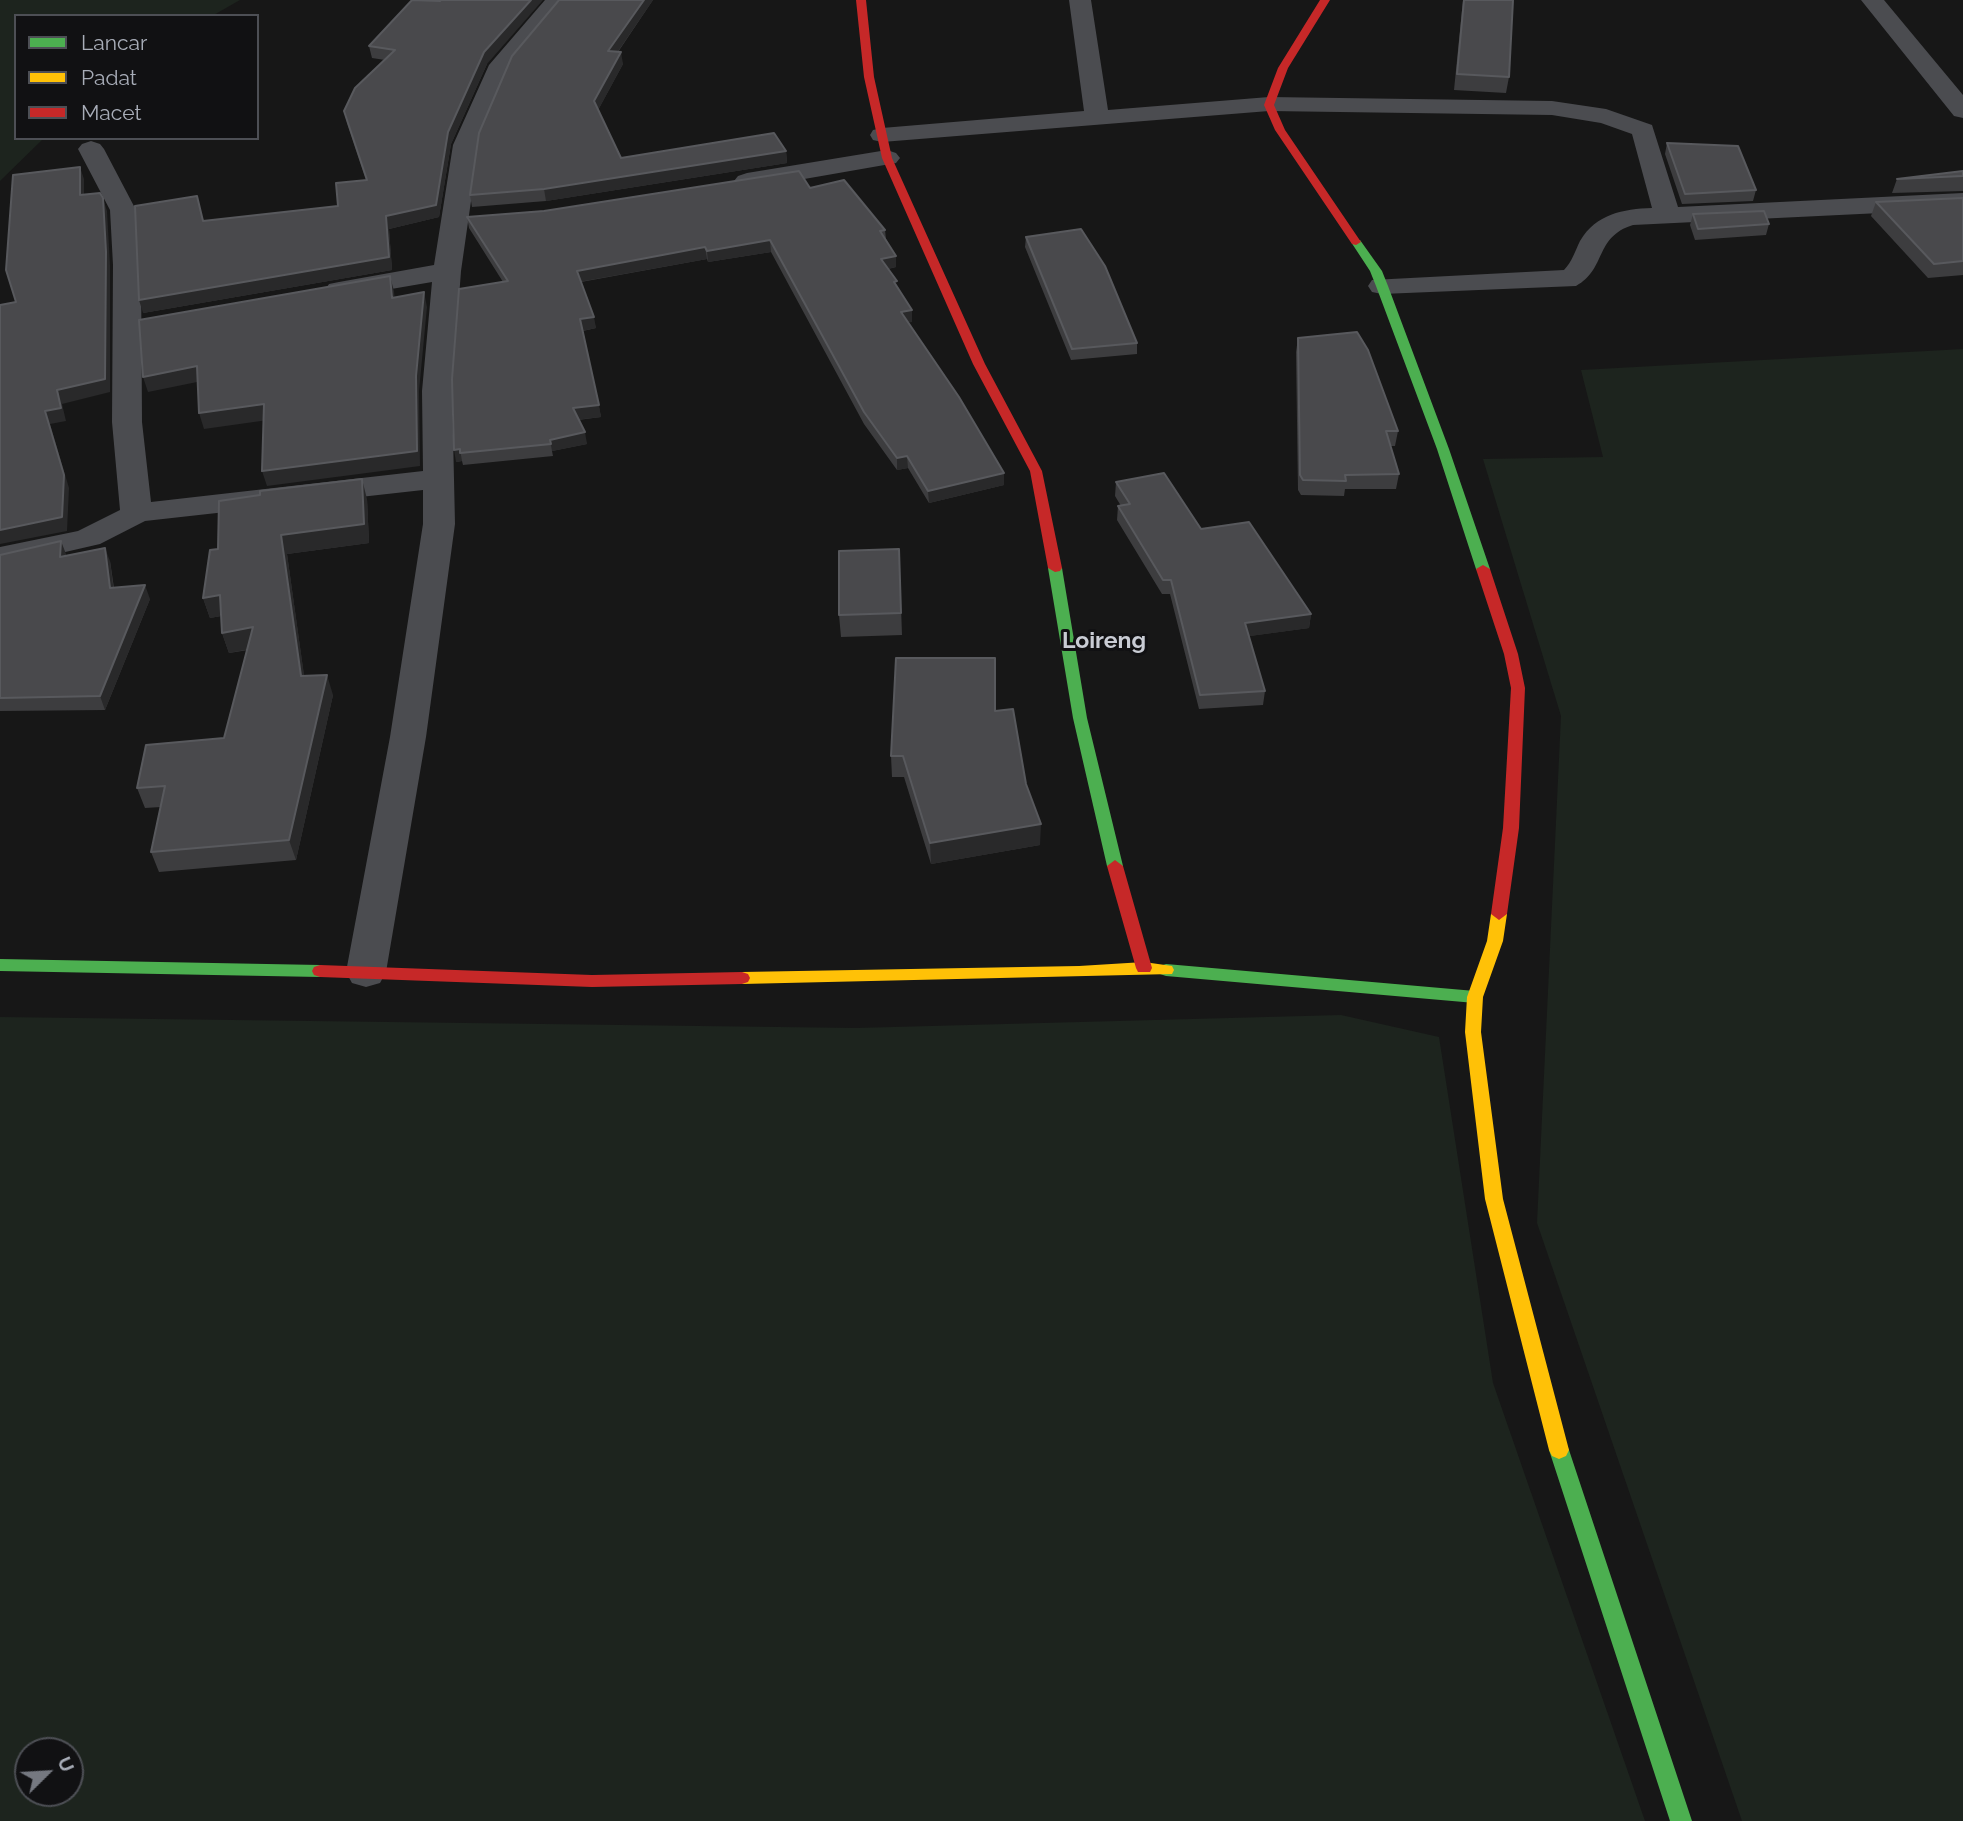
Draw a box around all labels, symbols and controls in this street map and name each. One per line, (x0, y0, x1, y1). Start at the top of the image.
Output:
legend (14, 14, 259, 140)
text: Lancar (81, 30, 147, 55)
text: Padat (81, 65, 137, 90)
text: Macet (81, 100, 141, 125)
district label: Loireng (1062, 627, 1146, 655)
north arrow (14, 1737, 84, 1807)
text: U (53, 1753, 79, 1775)

